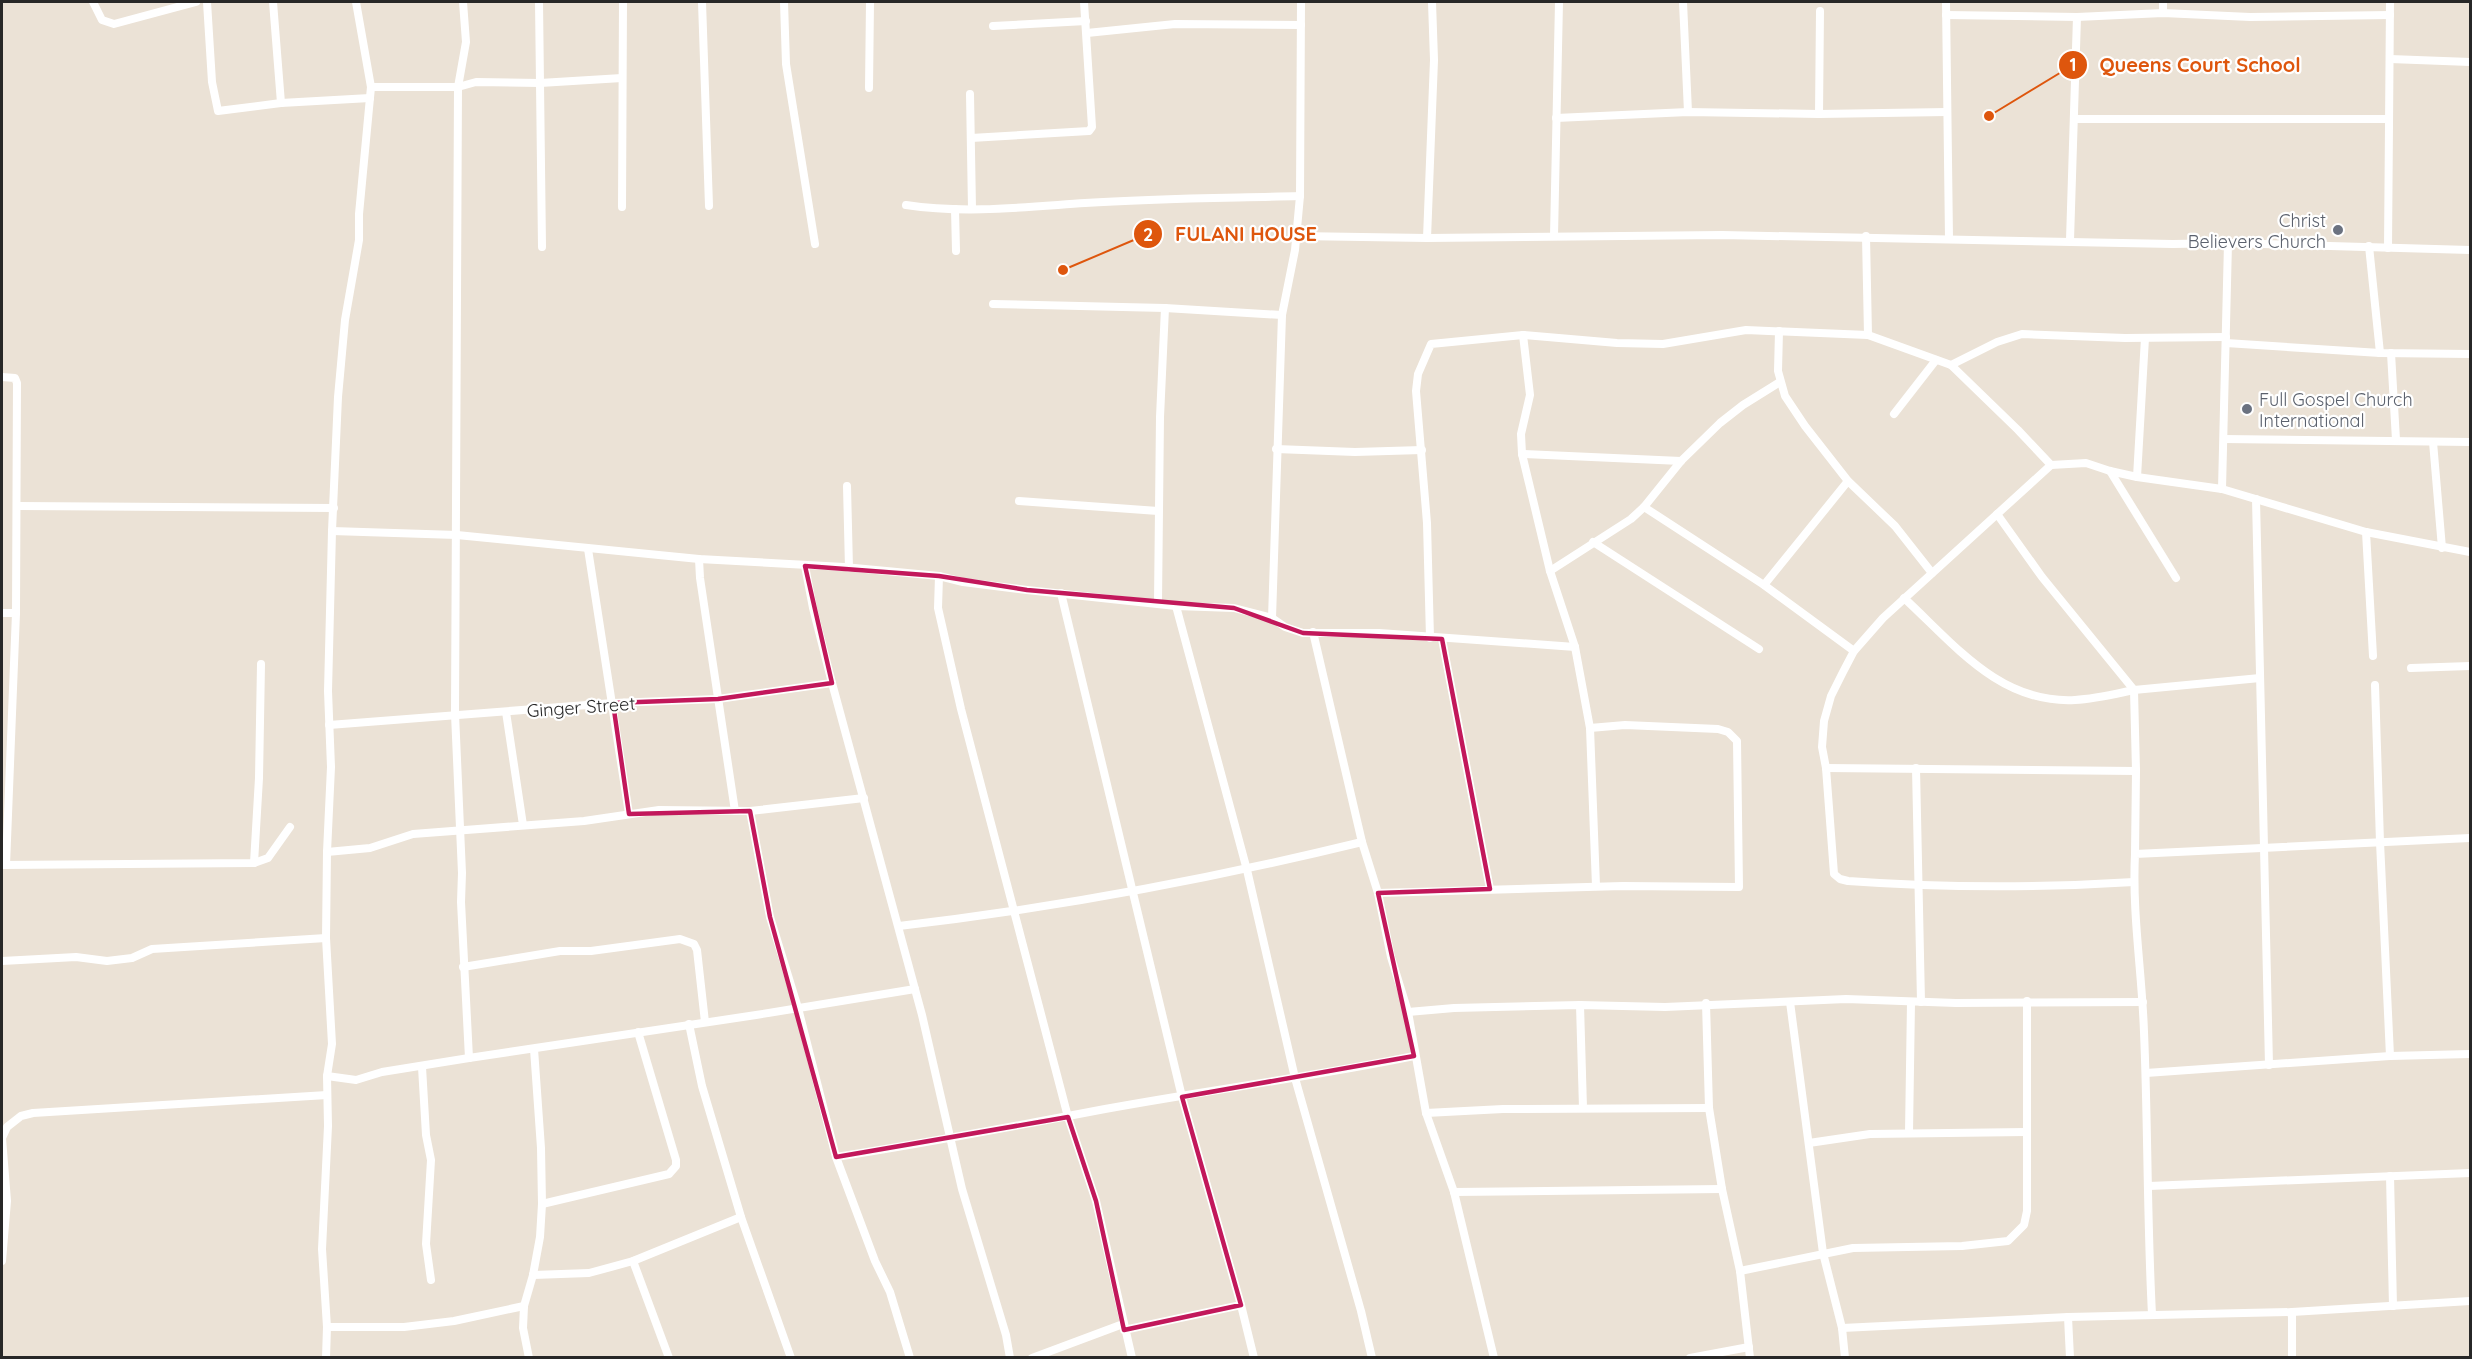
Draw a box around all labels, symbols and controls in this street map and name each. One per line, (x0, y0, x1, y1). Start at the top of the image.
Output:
callout: Queens Court School (2058, 46, 2313, 84)
text: Queens Court School (2099, 52, 2301, 77)
text: 1 (2069, 53, 2077, 76)
place label: Christ Believers Church (2188, 209, 2326, 253)
callout: FULANI HOUSE (1133, 215, 1329, 253)
text: FULANI HOUSE (1175, 221, 1317, 246)
text: 2 (1143, 223, 1153, 246)
marker: Christ Believers Church (2331, 223, 2345, 237)
place label: Full Gospel Church International (2259, 388, 2413, 432)
marker: Full Gospel Church International (2240, 402, 2254, 416)
street label: Ginger Street (526, 692, 636, 722)

